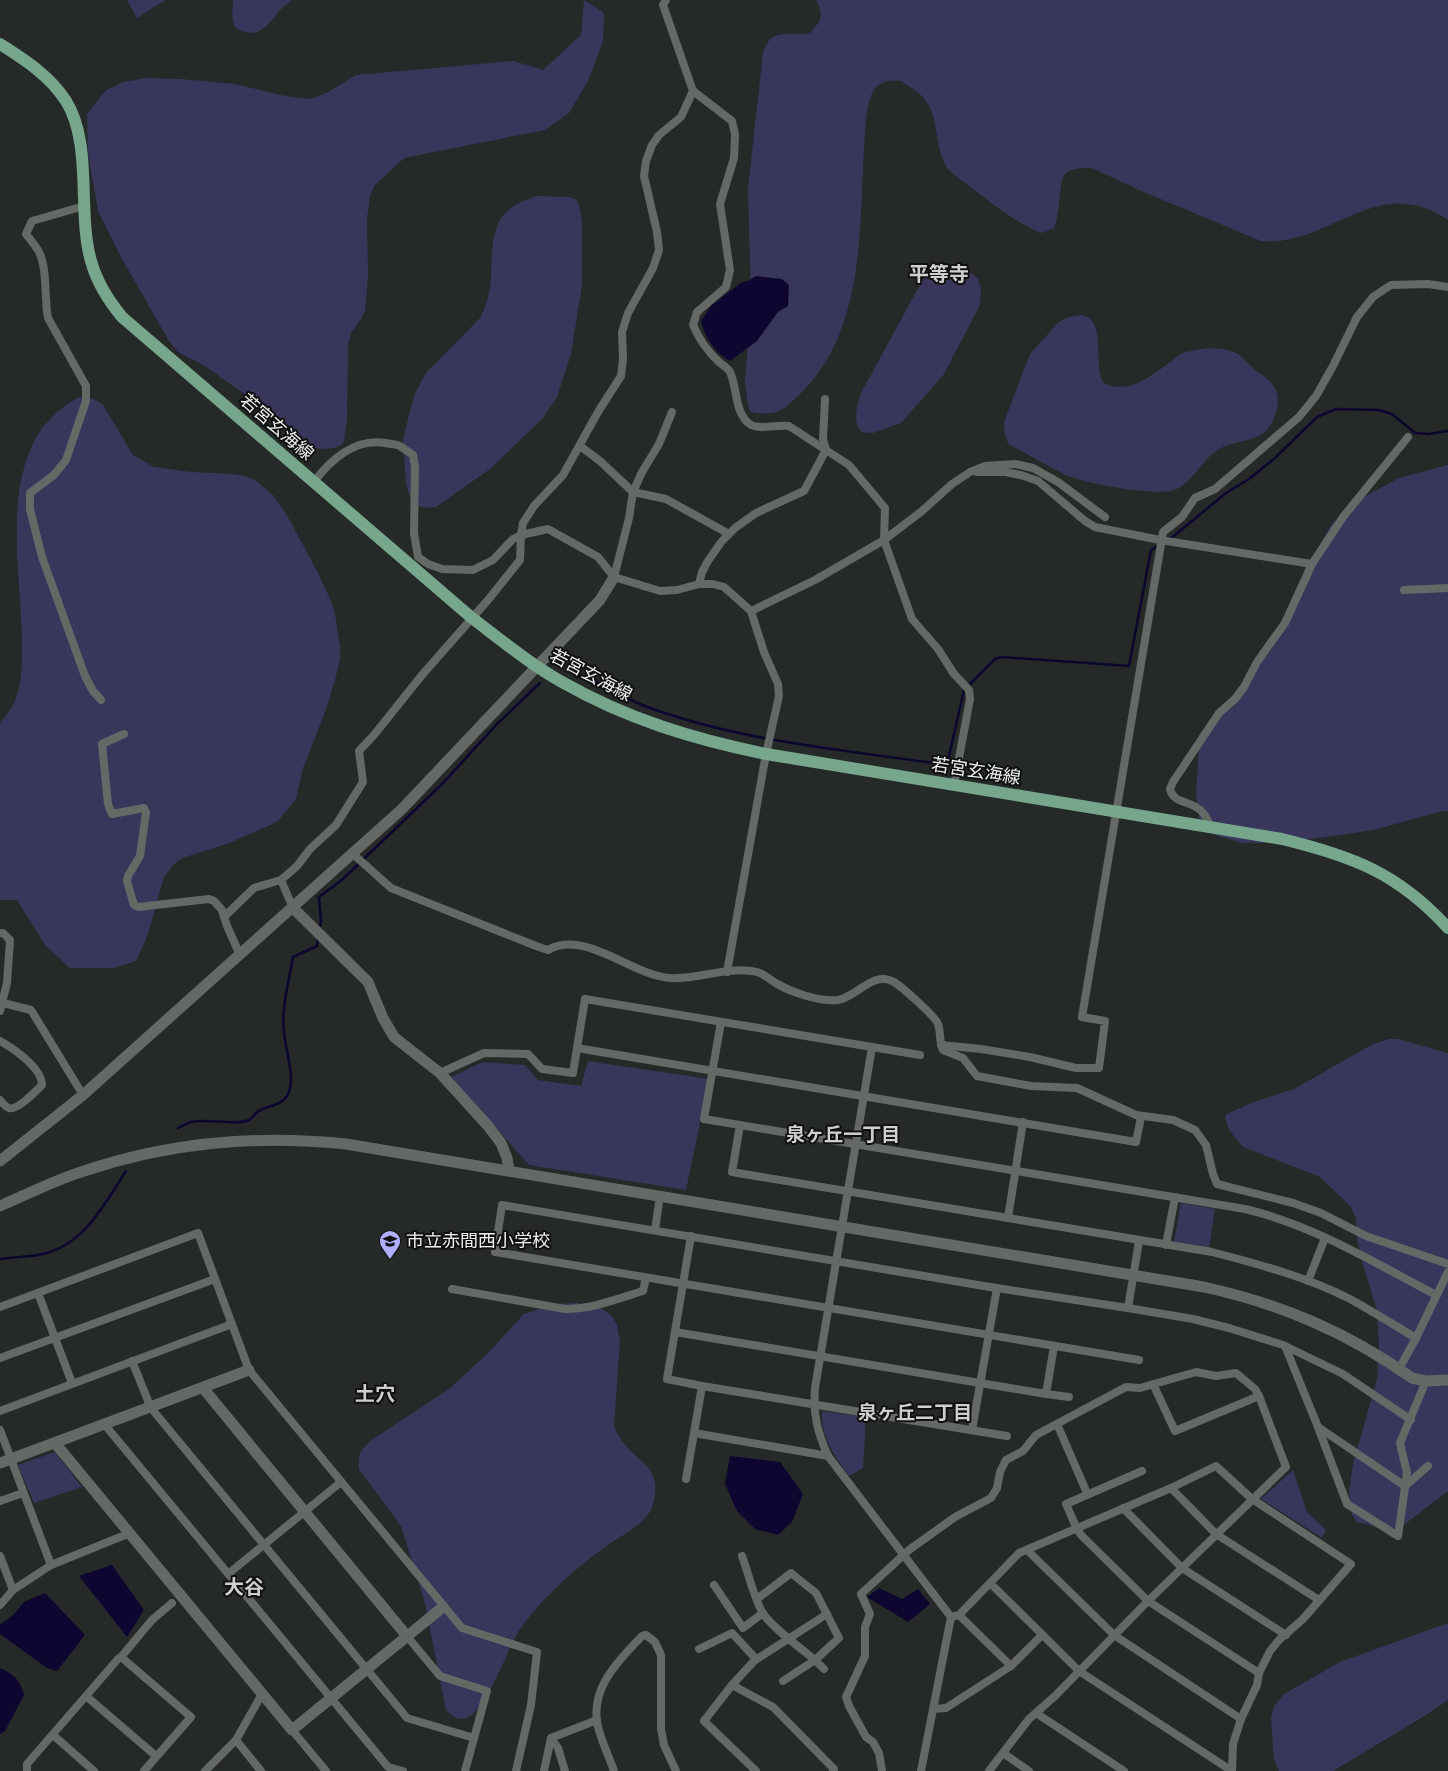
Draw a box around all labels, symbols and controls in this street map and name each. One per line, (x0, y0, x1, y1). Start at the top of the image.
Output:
district label: 平等寺 (909, 261, 969, 285)
street label: 若宮玄海線 (236, 388, 319, 464)
street label: 若宮玄海線 (547, 643, 636, 705)
street label: 若宮玄海線 (930, 752, 1022, 788)
district label: 泉ヶ丘一丁目 (786, 1122, 900, 1145)
school or university icon: 市立赤間西小学校 (378, 1229, 402, 1260)
place label: 市立赤間西小学校 (406, 1229, 550, 1251)
district label: 土穴 (355, 1381, 395, 1405)
district label: 泉ヶ丘二丁目 (858, 1400, 972, 1423)
district label: 大谷 (224, 1574, 264, 1598)

